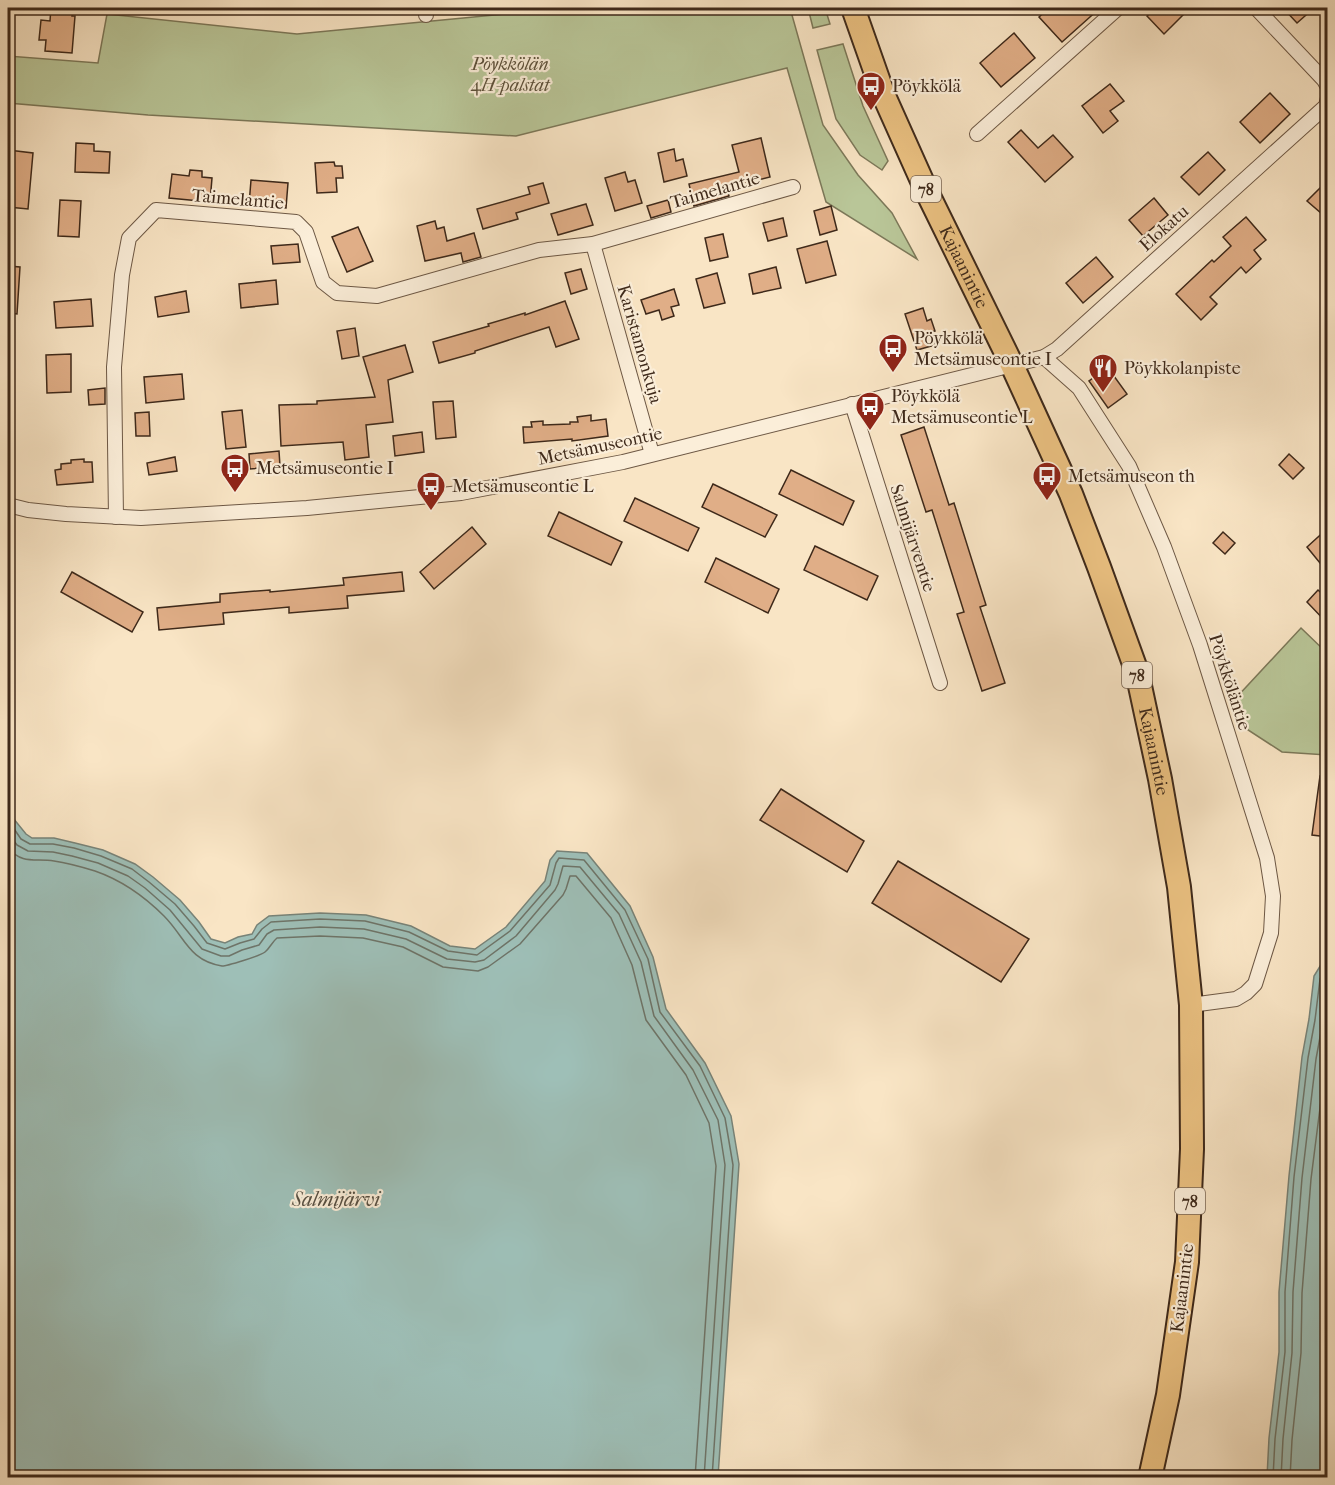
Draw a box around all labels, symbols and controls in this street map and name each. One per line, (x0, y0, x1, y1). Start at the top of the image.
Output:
park label: Pöykkölän 4H-palstat (470, 54, 551, 96)
bus stop icon: Pöykkölä (855, 70, 887, 112)
place label: Pöykkölä (892, 76, 962, 97)
street label: Taimelantie (668, 168, 762, 213)
road number: 78 (911, 176, 941, 202)
street label: Taimelantie (191, 185, 285, 214)
street label: Elokatu (1135, 201, 1193, 256)
street label: Kajaanintie (934, 222, 993, 312)
street label: Karistamonkuja (613, 282, 667, 407)
place label: Pöykkölä Metsämuseontie I (914, 328, 1052, 370)
bus stop icon: Pöykkölä Metsämuseontie I (877, 332, 909, 374)
restaurant icon: Pöykkolanpiste (1087, 352, 1119, 394)
place label: Pöykkolanpiste (1124, 358, 1241, 379)
place label: Pöykkölä Metsämuseontie L (891, 386, 1033, 428)
bus stop icon: Pöykkölä Metsämuseontie L (854, 390, 886, 432)
street label: Metsämuseontie (536, 423, 664, 470)
bus stop icon: Metsämuseontie I (219, 452, 251, 494)
place label: Metsämuseontie I (256, 458, 394, 479)
bus stop icon: Metsämuseon th (1031, 460, 1063, 502)
place label: Metsämuseon th (1068, 466, 1195, 487)
bus stop icon: Metsämuseontie L (415, 470, 447, 512)
place label: Metsämuseontie L (452, 476, 594, 497)
street label: Salmijärventie (885, 482, 940, 595)
street label: Pöykköläntie (1204, 631, 1255, 733)
road number: 78 (1122, 662, 1152, 688)
street label: Kajaanintie (1134, 705, 1173, 797)
water label: Salmijärvi (291, 1188, 381, 1211)
road number: 78 (1175, 1188, 1205, 1214)
street label: Kajaanintie (1167, 1242, 1198, 1334)

